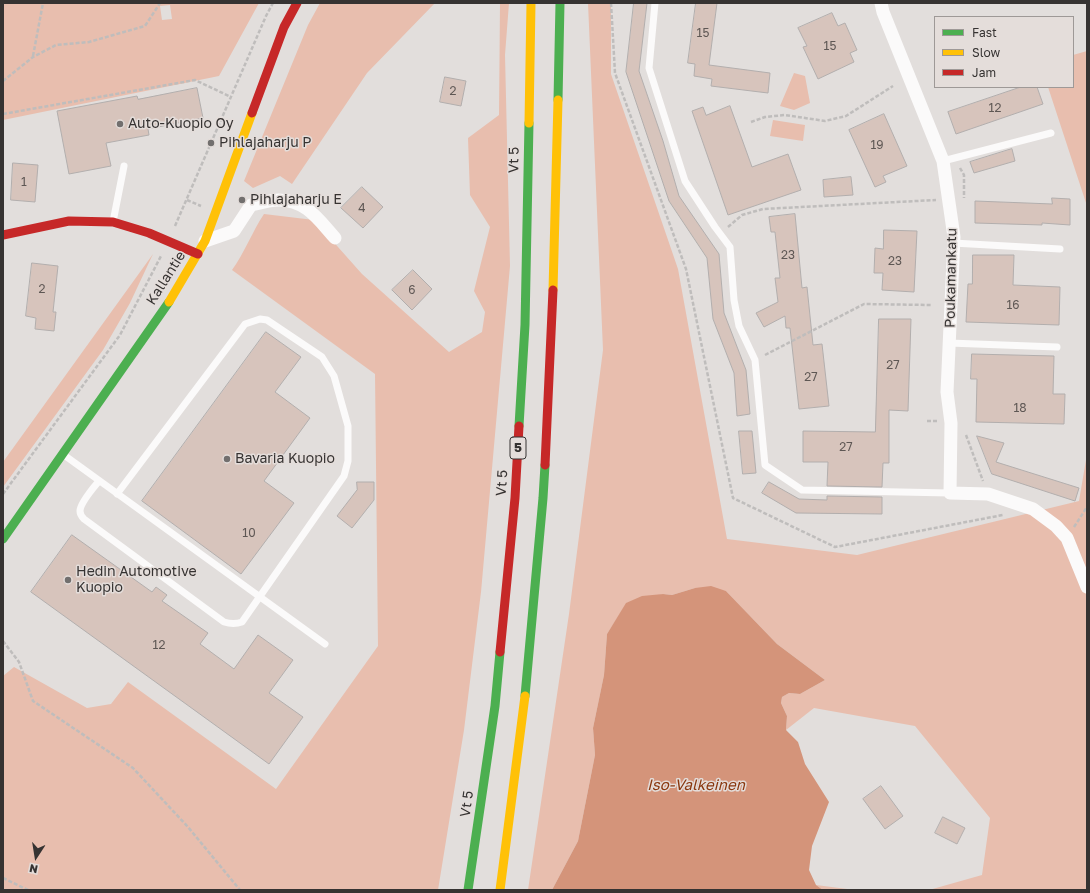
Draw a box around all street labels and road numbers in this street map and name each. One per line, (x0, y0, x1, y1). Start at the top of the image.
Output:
street label: Vt 5 (505, 147, 523, 173)
street label: Poukamankatu (942, 228, 960, 328)
street label: Kallantie (143, 248, 189, 308)
road number: 5 (510, 437, 526, 459)
street label: Vt 5 (493, 469, 511, 497)
street label: Vt 5 (457, 790, 477, 818)

